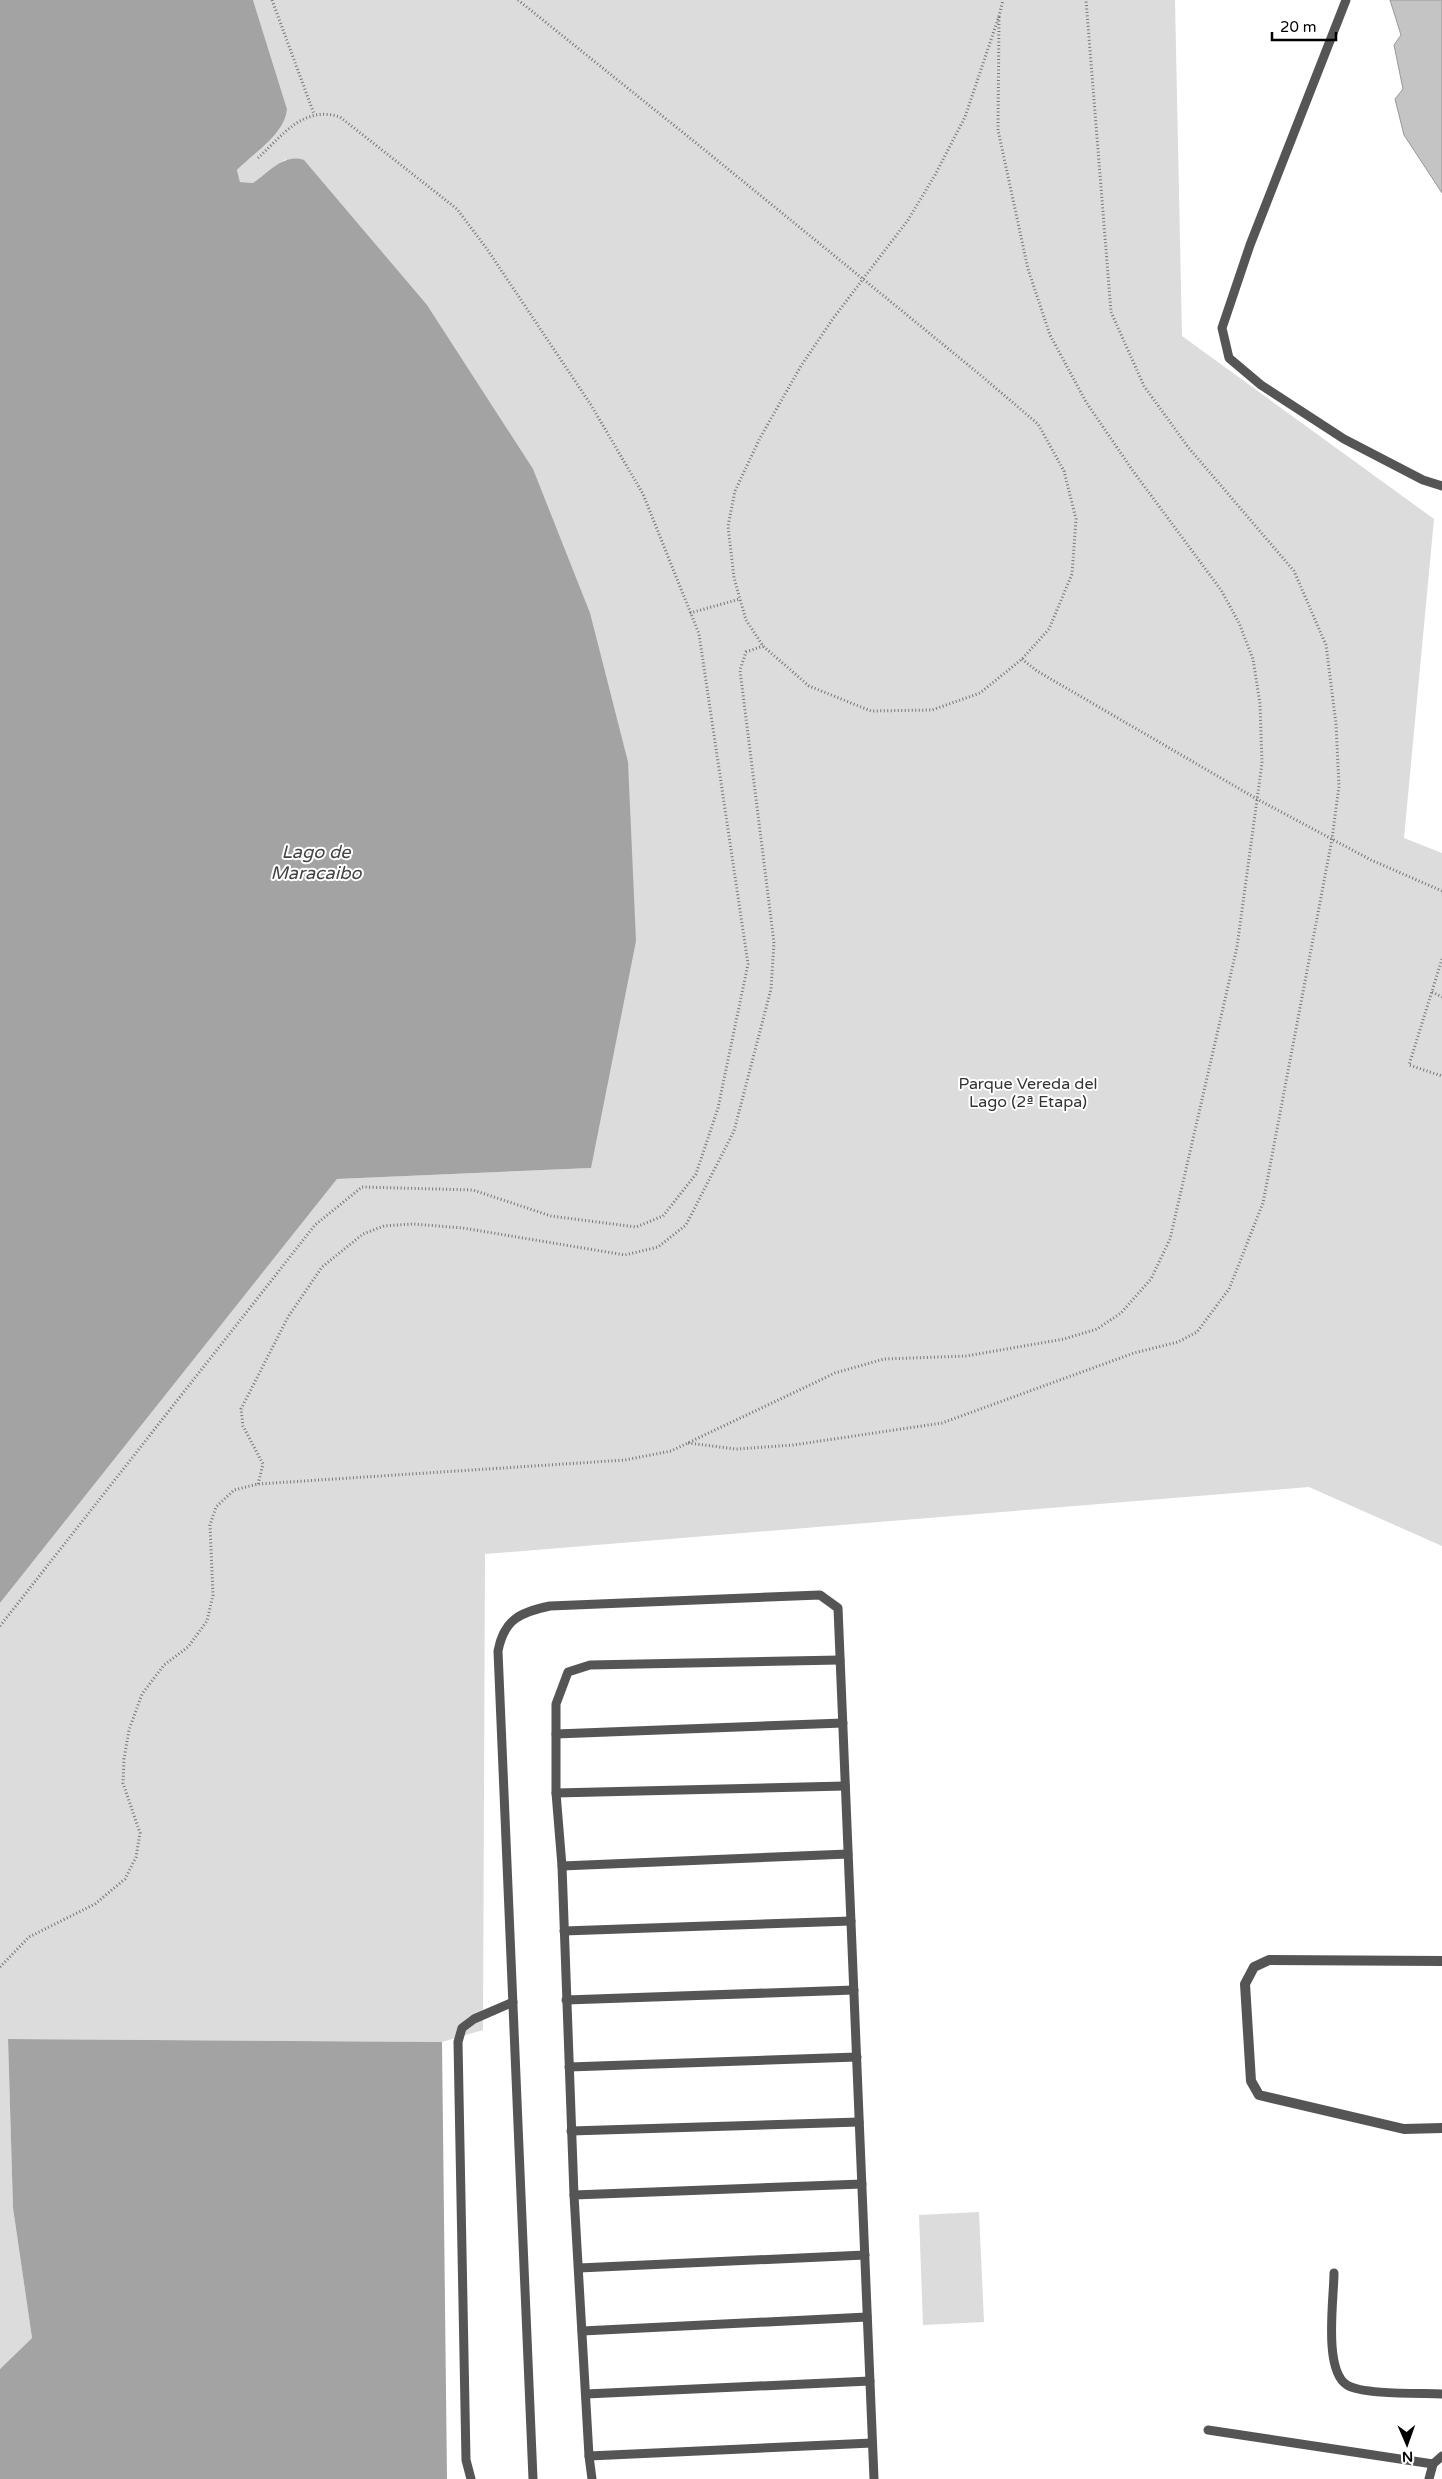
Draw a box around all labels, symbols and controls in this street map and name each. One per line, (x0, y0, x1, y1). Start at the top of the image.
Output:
scale bar (1272, 10, 1336, 42)
text: 20 m (1280, 18, 1317, 36)
water label: Lago de Maracaibo (270, 841, 363, 884)
park label: Parque Vereda del Lago (2ª Etapa) (959, 1074, 1097, 1112)
north arrow (1382, 2419, 1432, 2469)
text: N (1402, 2448, 1413, 2465)

